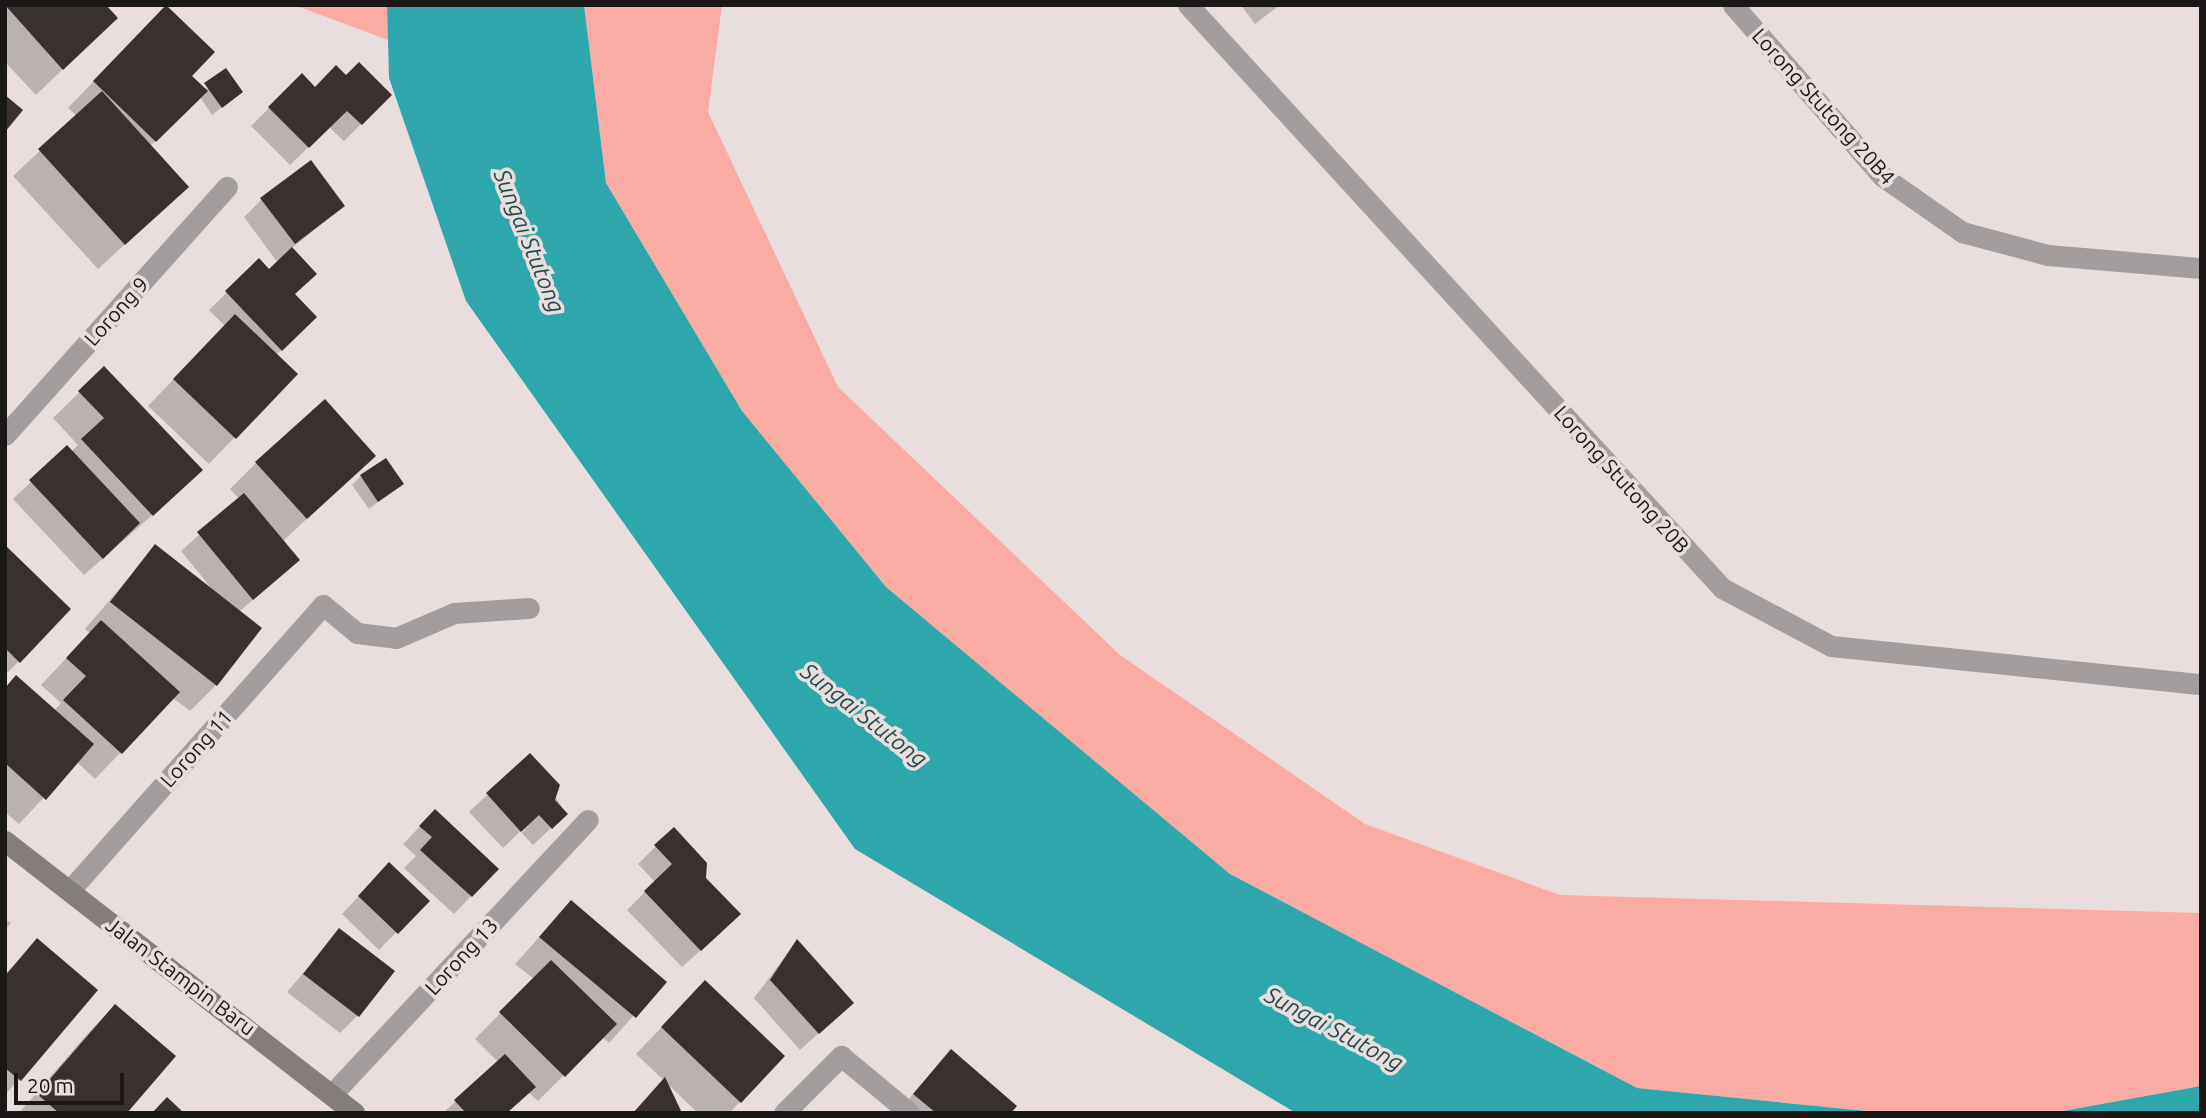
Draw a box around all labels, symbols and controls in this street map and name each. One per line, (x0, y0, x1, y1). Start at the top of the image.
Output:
street label: Lorong Stutong 20B4 (1747, 23, 1901, 189)
water label: Sungai Stutong (488, 165, 570, 317)
street label: Lorong 9 (79, 271, 153, 351)
street label: Lorong Stutong 20B (1549, 400, 1695, 558)
water label: Sungai Stutong (795, 657, 933, 773)
street label: Lorong 11 (155, 704, 237, 792)
street label: Jalan Stampin Baru (101, 912, 261, 1040)
street label: Lorong 13 (419, 912, 503, 1000)
water label: Sungai Stutong (1260, 981, 1408, 1077)
scale bar (18, 1058, 128, 1102)
text: 20 m (27, 1073, 74, 1097)

